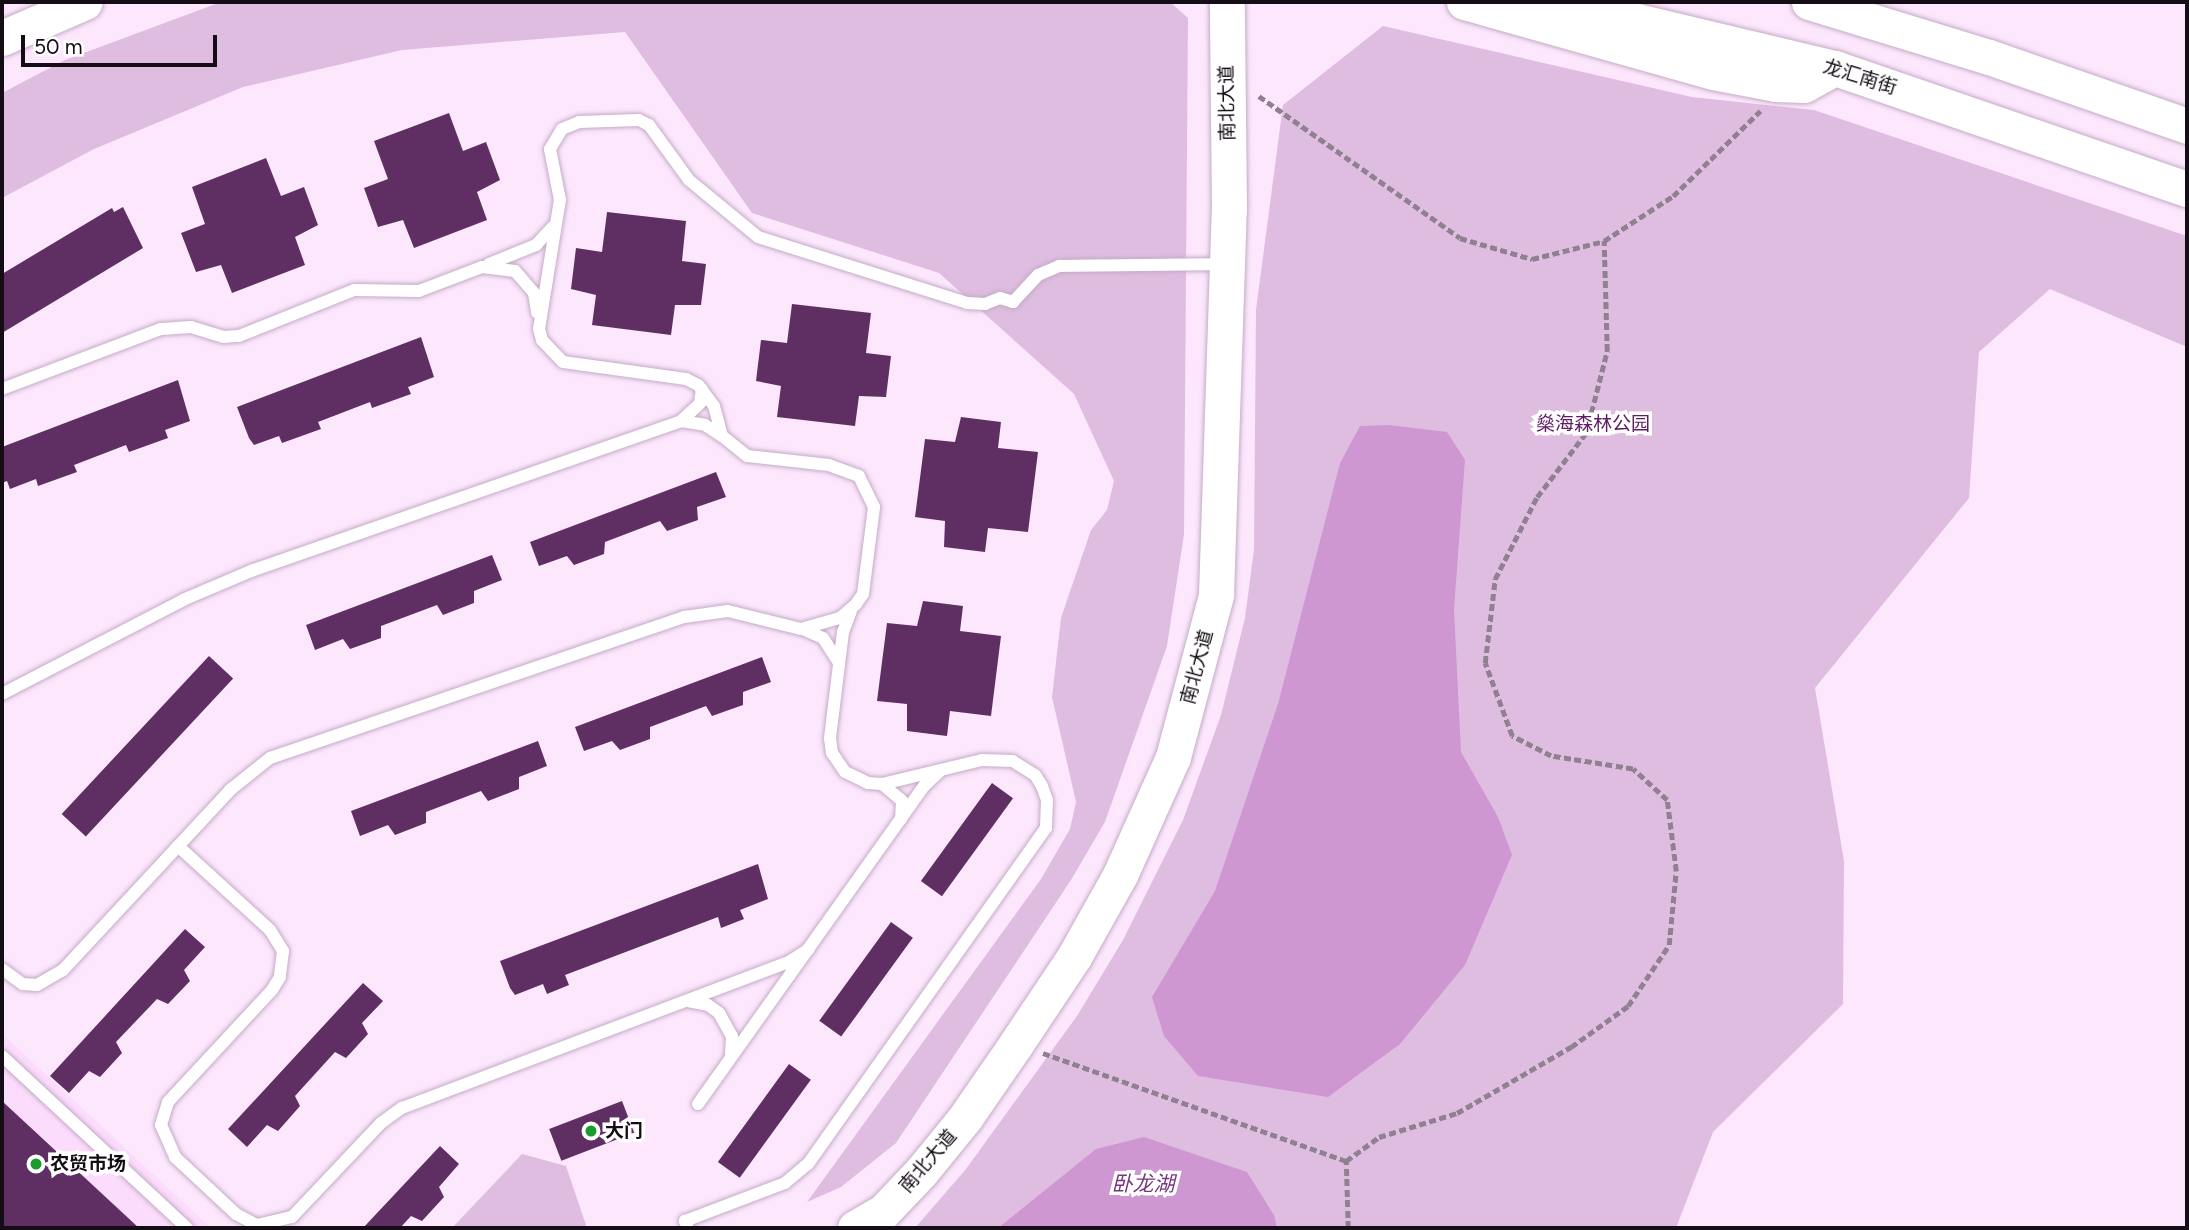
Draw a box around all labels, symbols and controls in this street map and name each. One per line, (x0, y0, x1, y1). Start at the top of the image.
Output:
scale bar (24, 21, 220, 65)
text: 50 m (34, 34, 83, 59)
street label: 龙汇南街 (1820, 55, 1900, 99)
street label: 南北大道 (1215, 65, 1239, 141)
park label: 燊海森林公园 (1536, 413, 1650, 435)
street label: 南北大道 (1176, 627, 1218, 707)
place label: 大门 (605, 1120, 643, 1142)
marker: 大门 (583, 1123, 599, 1139)
street label: 南北大道 (894, 1125, 962, 1197)
place label: 农贸市场 (50, 1153, 126, 1175)
marker: 农贸市场 (28, 1156, 44, 1172)
water label: 卧龙湖 (1112, 1171, 1174, 1197)

